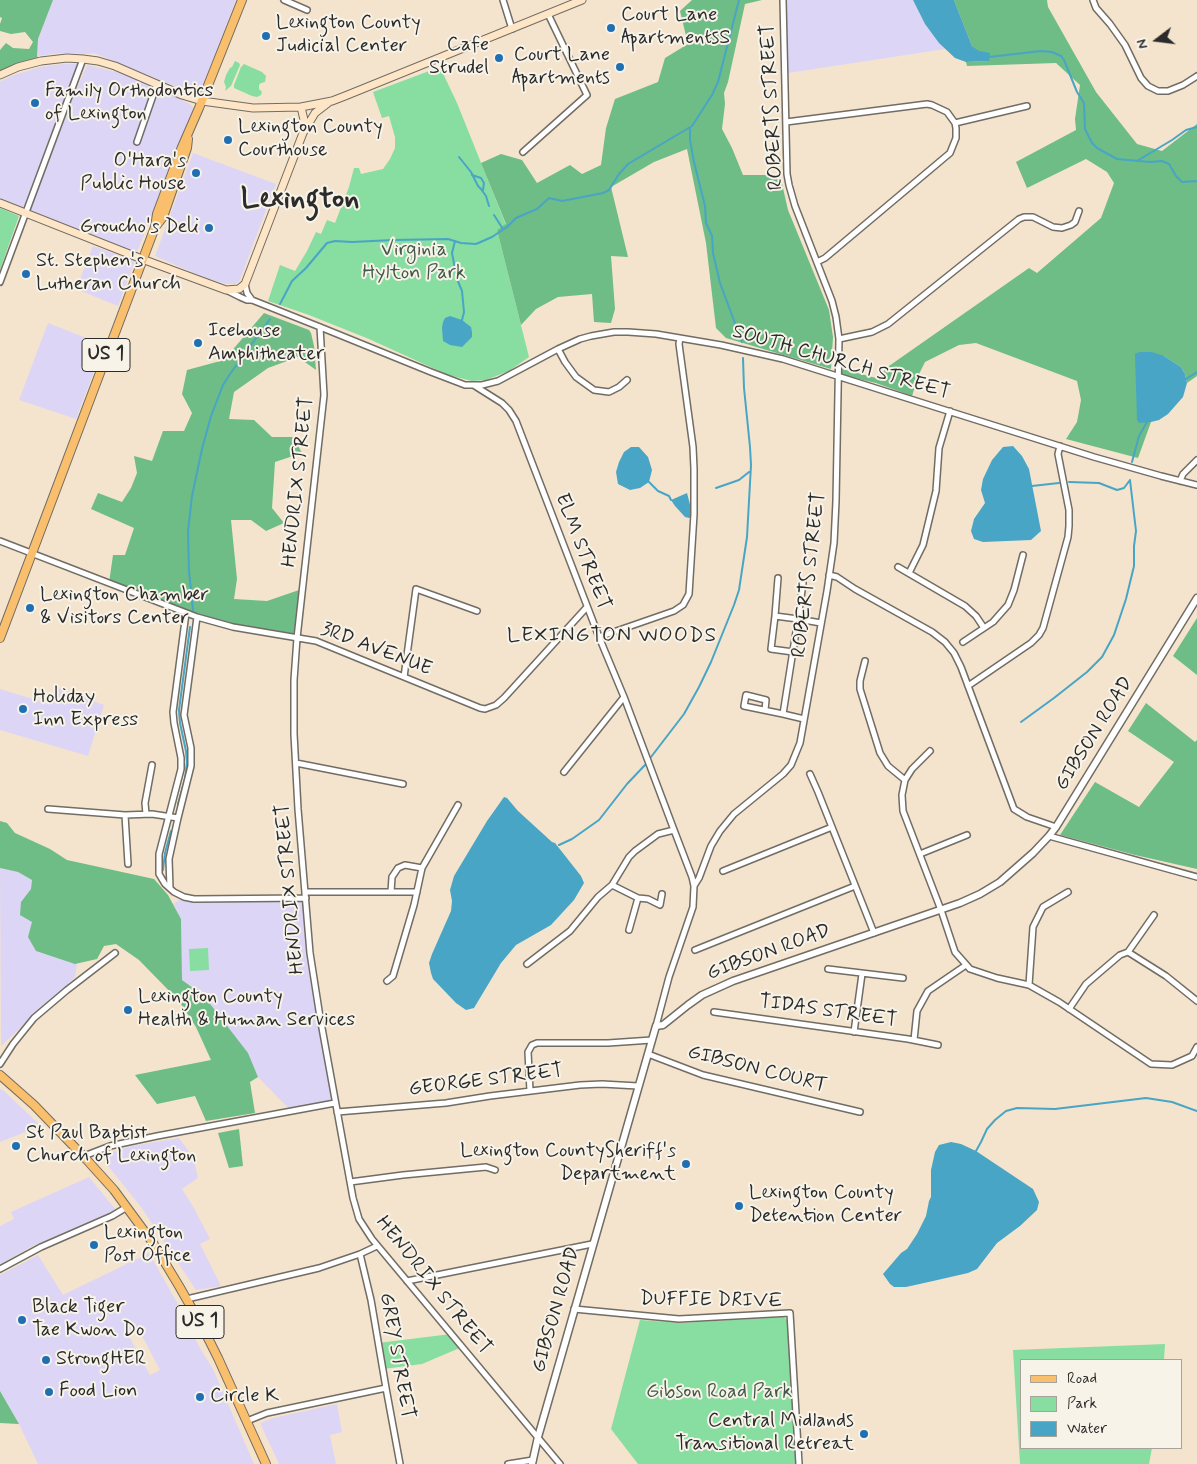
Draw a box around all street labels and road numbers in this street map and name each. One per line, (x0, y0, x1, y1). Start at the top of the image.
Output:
street label: ROBERTS STREET (757, 23, 789, 191)
street label: SOUTH CHURCH STREET (729, 320, 953, 406)
road number: US 1 (82, 338, 130, 372)
street label: HENDRIX STREET (278, 395, 320, 569)
street label: ELM STREET (549, 490, 615, 614)
street label: ROBERTS STREET (788, 491, 832, 659)
street label: 3RD AVENUE (317, 618, 435, 682)
street label: GIBSON ROAD (1050, 673, 1140, 795)
street label: HENDRIX STREET (272, 803, 310, 975)
street label: GIBSON ROAD (704, 920, 834, 986)
street label: TIDAS STREET (757, 990, 899, 1034)
street label: GIBSON COURT (685, 1041, 829, 1099)
street label: GEORGE STREET (407, 1060, 565, 1102)
street label: HENDRIX STREET (370, 1212, 496, 1360)
street label: GIBSON ROAD (528, 1244, 586, 1376)
street label: DUFFIE DRIVE (640, 1288, 782, 1314)
street label: GREY STREET (373, 1291, 419, 1421)
road number: US 1 (176, 1305, 224, 1338)

